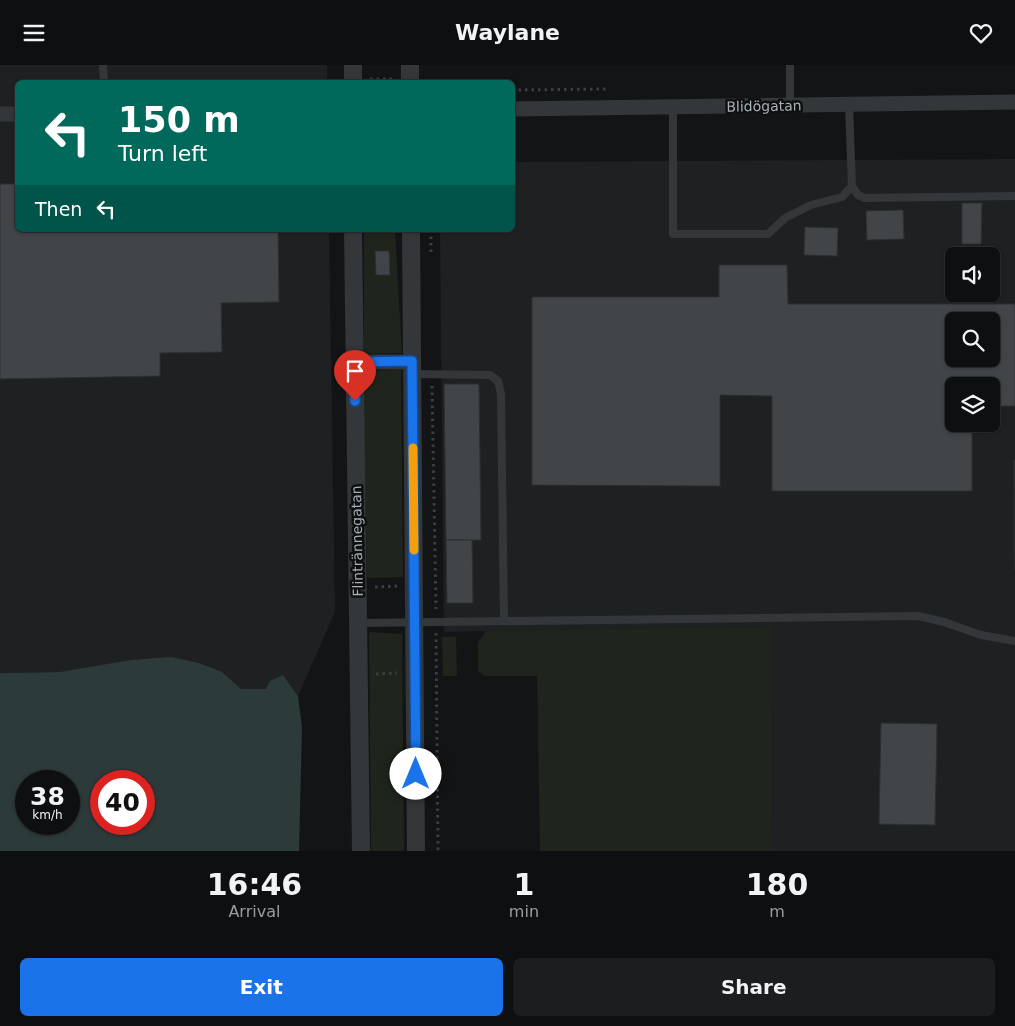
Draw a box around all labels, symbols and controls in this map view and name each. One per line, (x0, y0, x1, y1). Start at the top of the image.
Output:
icon: menu (20, 19, 48, 47)
icon: heart (967, 19, 995, 47)
text: Waylane (455, 20, 560, 45)
street label: Blidögatan (726, 97, 802, 115)
icon: left (35, 100, 100, 165)
text: 150 m (118, 100, 240, 140)
text: Turn left (118, 141, 207, 166)
icon: left (92, 195, 120, 223)
text: Then (35, 198, 82, 220)
map controls (945, 247, 1000, 432)
button: sound (945, 247, 1000, 302)
button: search (945, 312, 1000, 367)
pin (334, 350, 376, 401)
icon: arrive (341, 357, 369, 385)
button: layers (945, 377, 1000, 432)
street label: Flintrännegatan (348, 485, 366, 597)
position arrow (389, 747, 441, 799)
speed limit sign: 40 (90, 770, 155, 835)
text: 38 (30, 782, 65, 811)
text: km/h (32, 808, 63, 822)
text: 16:46 (207, 867, 302, 902)
text: 1 (513, 867, 534, 902)
text: 180 (746, 867, 808, 902)
text: Arrival (228, 902, 280, 921)
text: min (509, 902, 539, 921)
text: m (769, 902, 785, 921)
button: Exit (20, 958, 503, 1016)
button: Share (513, 958, 995, 1016)

